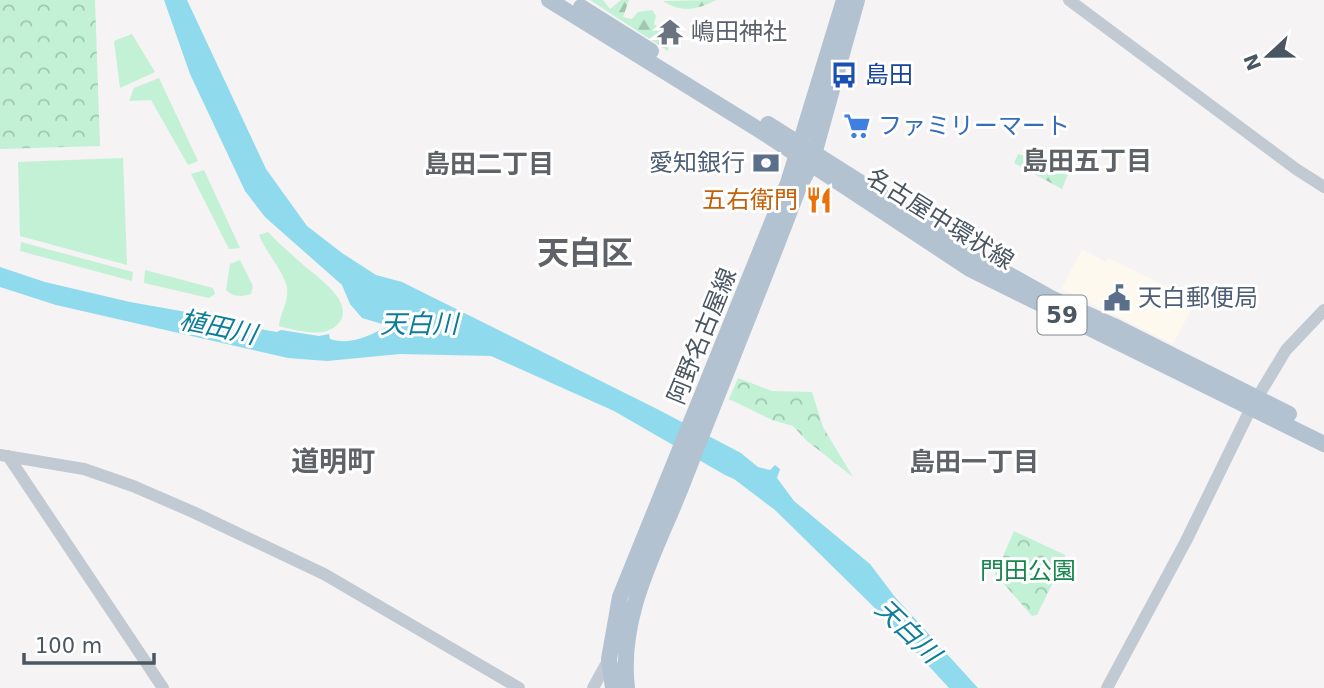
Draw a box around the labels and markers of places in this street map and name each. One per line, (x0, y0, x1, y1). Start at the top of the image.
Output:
temple icon: 嶋田神社 (655, 17, 685, 47)
place label: 嶋田神社 (691, 18, 787, 46)
bus stop icon: 島田 (829, 60, 859, 90)
place label: 島田 (865, 61, 913, 89)
supermarket icon: ファミリーマート (842, 111, 872, 141)
place label: ファミリーマート (878, 112, 1070, 140)
bank icon: 愛知銀行 (751, 148, 781, 178)
place label: 愛知銀行 (649, 149, 745, 177)
restaurant icon: 五右衛門 (804, 185, 834, 215)
place label: 五右衛門 (702, 186, 798, 214)
public building icon: 天白郵便局 (1102, 283, 1132, 313)
place label: 天白郵便局 (1138, 284, 1258, 312)

